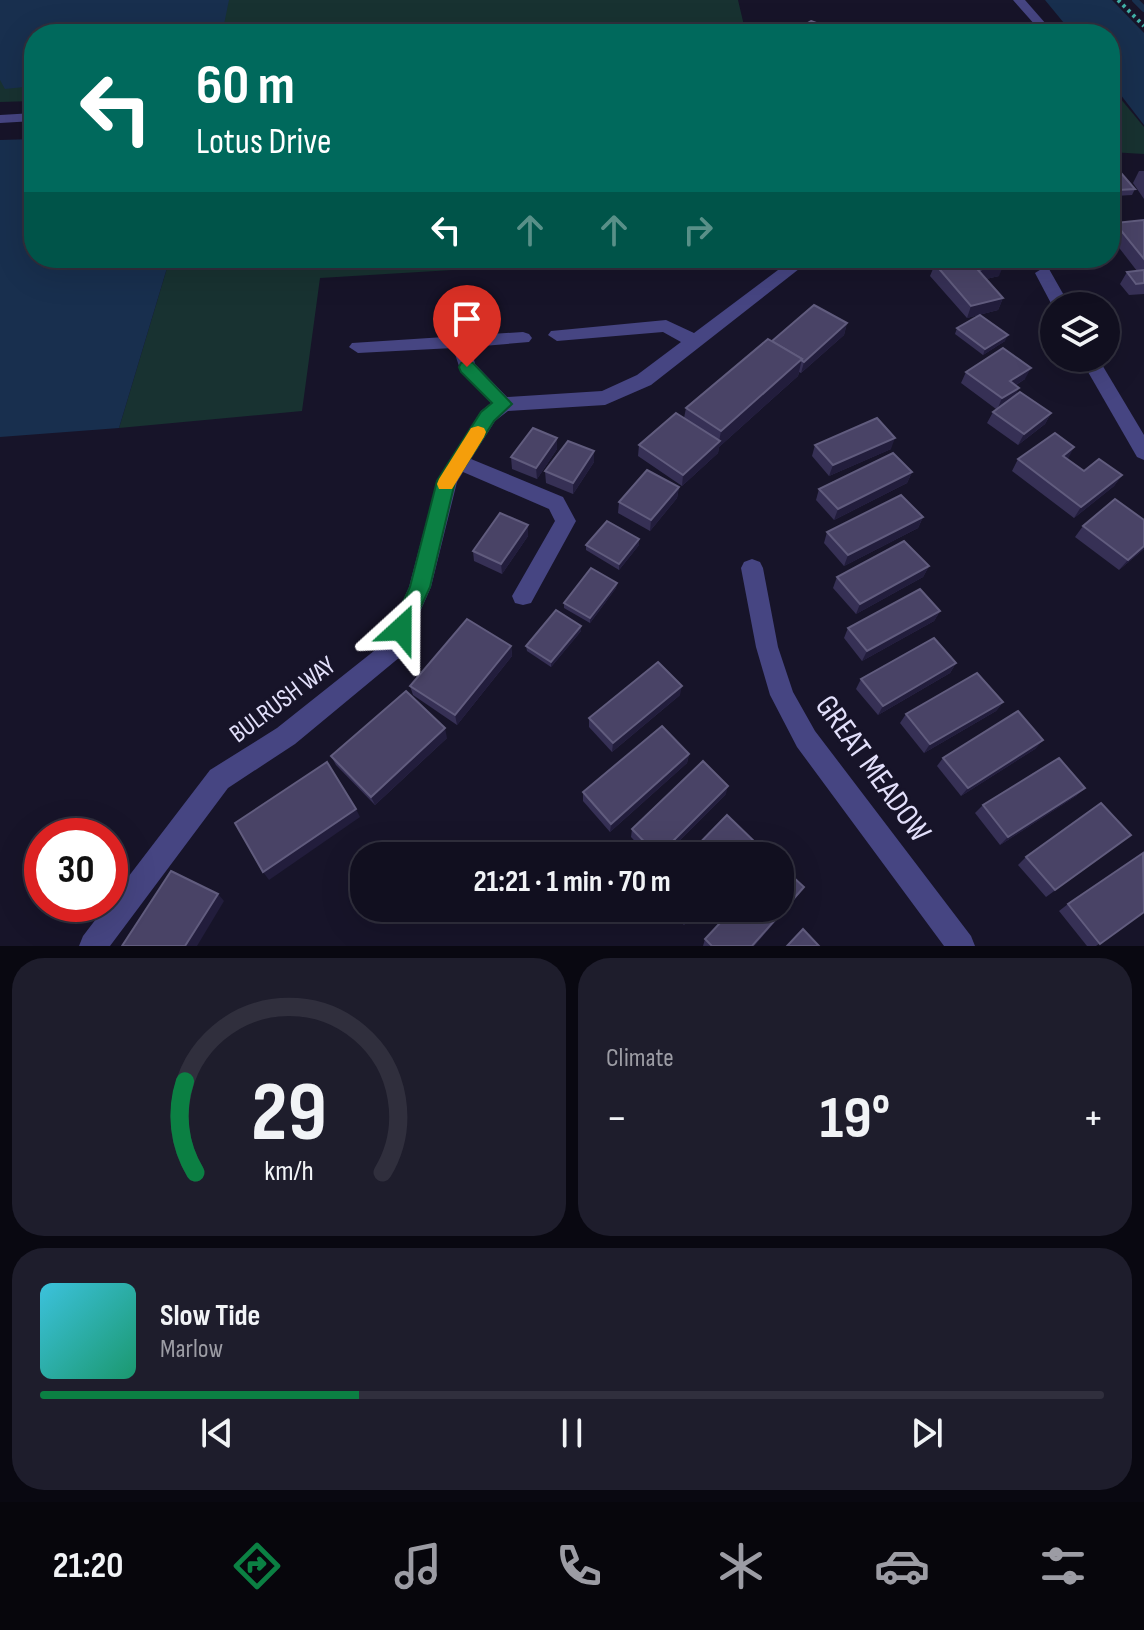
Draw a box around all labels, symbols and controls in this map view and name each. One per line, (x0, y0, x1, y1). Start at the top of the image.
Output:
text: 60 m (196, 53, 295, 120)
icon: left (64, 56, 168, 160)
text: Lotus Drive (196, 121, 331, 164)
icon: left (424, 208, 468, 252)
icon: ahead (508, 208, 552, 252)
icon: ahead (592, 208, 636, 252)
icon: right (676, 208, 720, 252)
pin (433, 285, 501, 367)
map controls (1040, 292, 1120, 372)
button: layers (1040, 292, 1120, 372)
icon: arrive (445, 297, 489, 341)
position arrow (359, 587, 443, 671)
street label: BULRUSH WAY (224, 650, 342, 750)
street label: GREAT MEADOW (806, 688, 939, 850)
speed limit sign: 30 (24, 818, 128, 922)
text: 21:21 · 1 min · 70 m (473, 864, 671, 900)
text: Climate (606, 1043, 674, 1074)
text: 29 (251, 1064, 327, 1164)
text: 19° (820, 1083, 890, 1155)
text: − (606, 1092, 628, 1145)
text: + (1082, 1092, 1104, 1145)
text: km/h (264, 1154, 314, 1189)
text: Slow Tide (160, 1298, 260, 1334)
text: Marlow (160, 1334, 223, 1365)
icon: previous (195, 1411, 239, 1455)
icon: pause (550, 1411, 594, 1455)
icon: next (905, 1411, 949, 1455)
icon: directions (229, 1538, 285, 1594)
icon: music (390, 1538, 446, 1594)
icon: phone (551, 1538, 607, 1594)
icon: climate (713, 1538, 769, 1594)
icon: car (874, 1538, 930, 1594)
icon: filters (1035, 1538, 1091, 1594)
text: 21:20 (53, 1545, 124, 1588)

